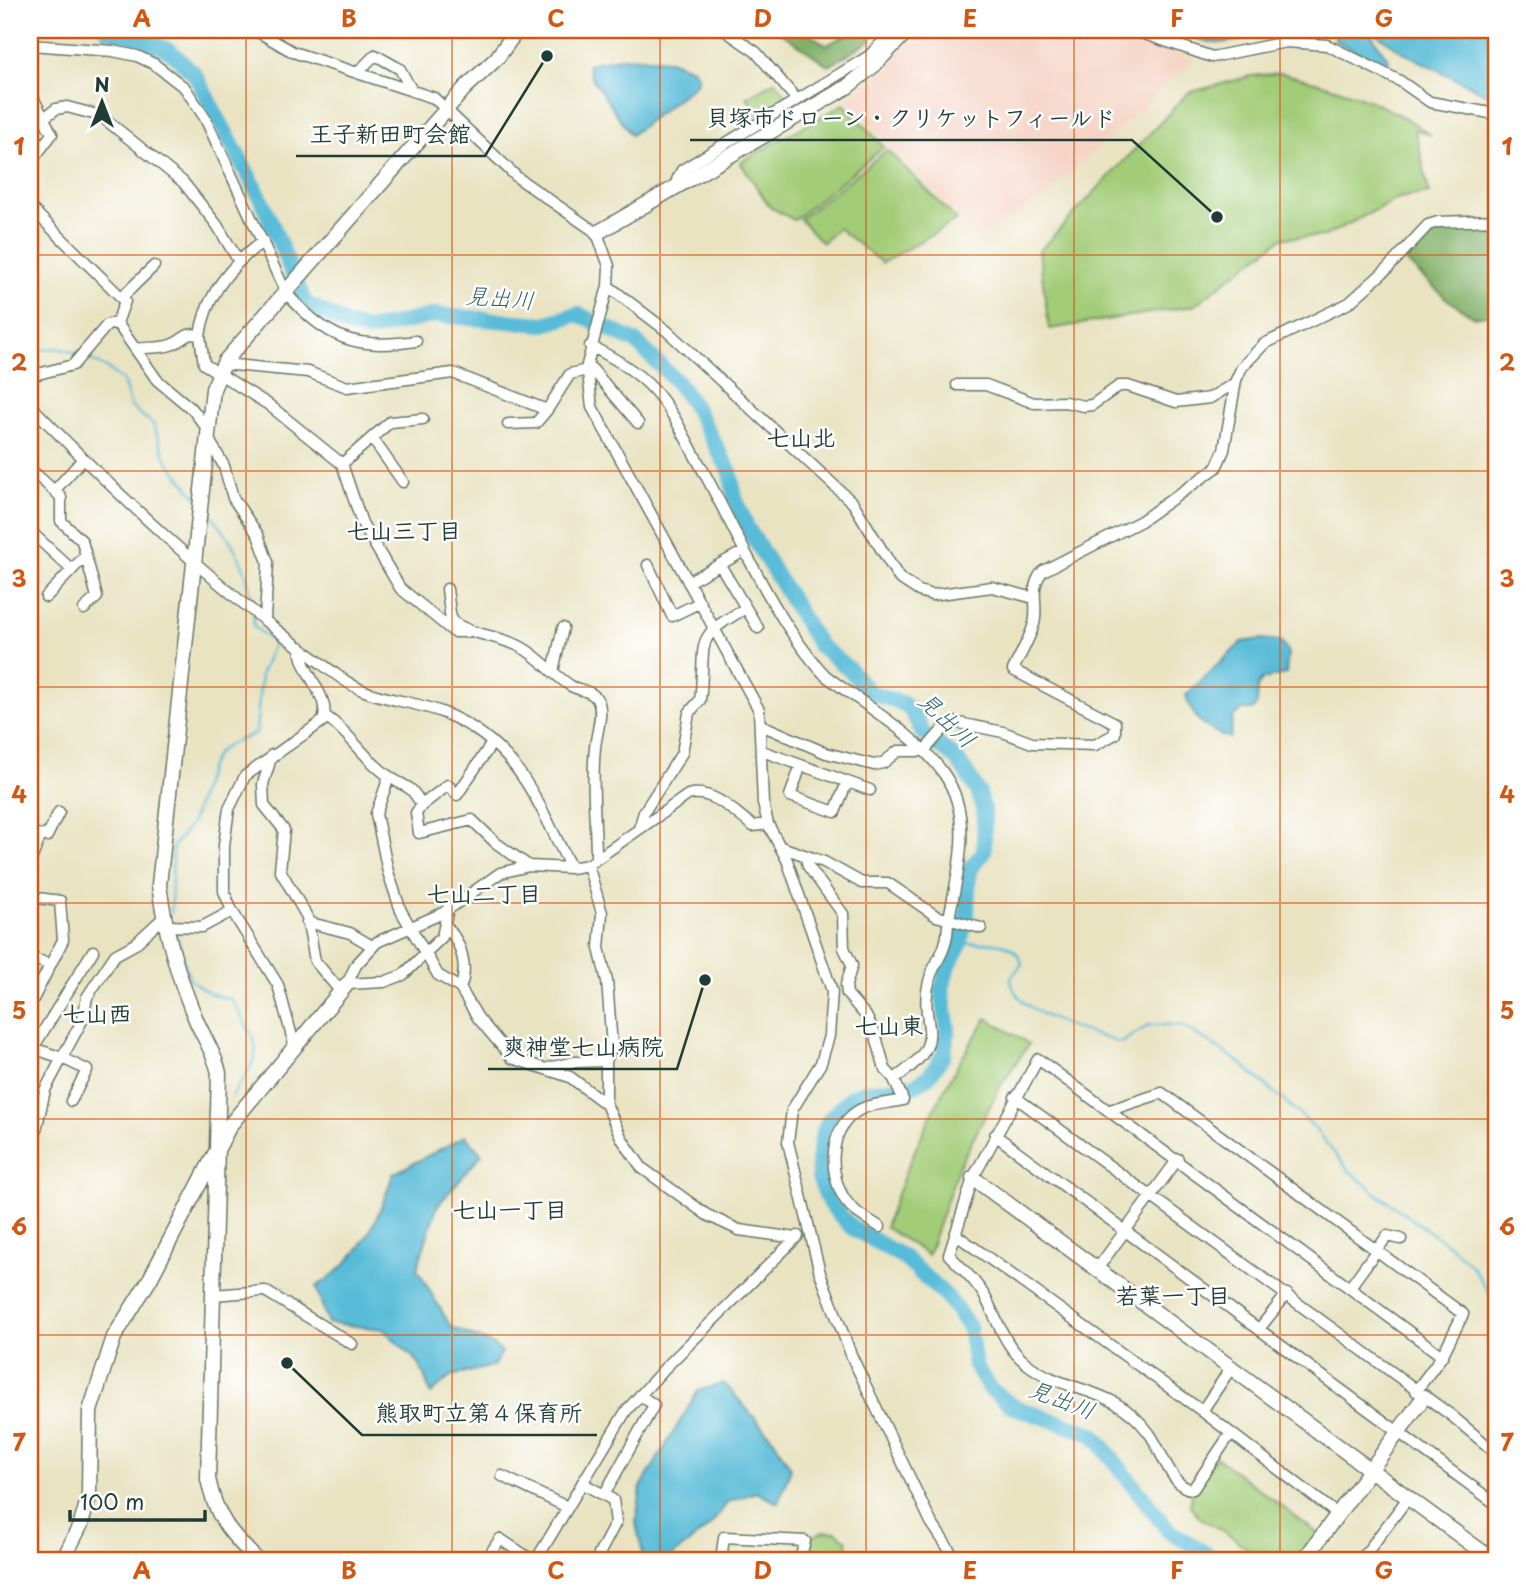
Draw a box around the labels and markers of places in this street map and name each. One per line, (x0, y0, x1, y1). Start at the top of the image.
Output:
callout: 貝塚市ドローン・クリケットフィールド (690, 96, 1132, 140)
callout: 王子新田町会館 (296, 112, 485, 156)
callout: 爽神堂七山病院 (488, 1025, 677, 1069)
callout: 熊取町立第４保育所 (362, 1391, 597, 1435)

